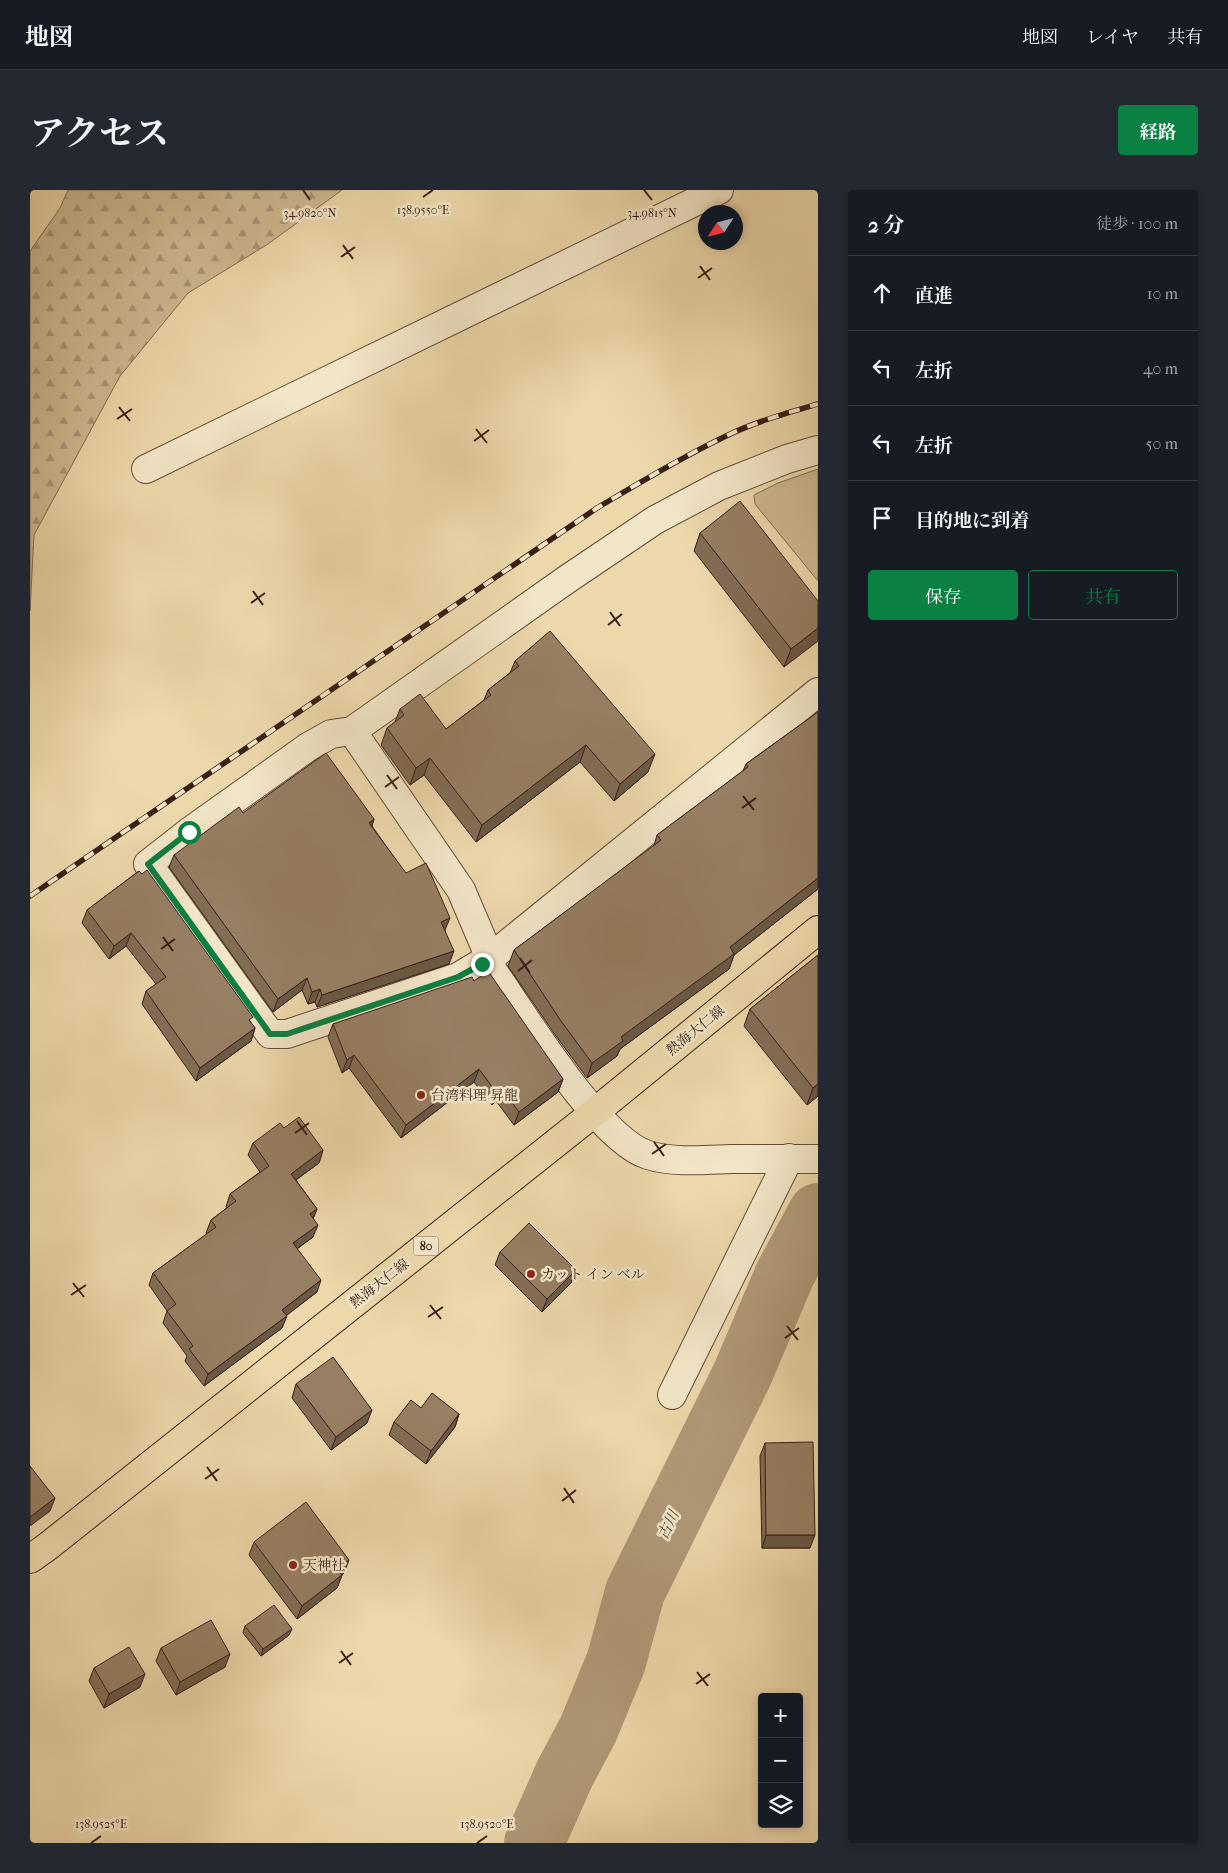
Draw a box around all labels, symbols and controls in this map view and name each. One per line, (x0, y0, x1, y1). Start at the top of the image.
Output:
text: 地図 (25, 23, 73, 51)
text: 地図 (1022, 27, 1058, 48)
text: レイヤ (1086, 27, 1139, 48)
text: 共有 (1167, 27, 1203, 48)
button: 経路 (1118, 105, 1198, 155)
text: アクセス (30, 113, 169, 154)
text: 138.9550°E (397, 203, 449, 217)
north arrow (698, 205, 743, 250)
text: 34.9820°N (283, 206, 337, 220)
text: 34.9815°N (627, 206, 677, 220)
text: 2 分 (868, 213, 904, 237)
text: 徒歩 · 100 m (1096, 214, 1178, 233)
icon: ahead (868, 279, 896, 307)
text: 10 m (1147, 284, 1178, 303)
text: 直進 (915, 285, 953, 307)
icon: left (868, 354, 896, 382)
text: 40 m (1143, 359, 1178, 378)
text: 左折 (915, 360, 953, 382)
icon: left (868, 429, 896, 457)
text: 50 m (1146, 434, 1178, 453)
text: 左折 (915, 435, 953, 457)
icon: arrive (868, 504, 896, 532)
text: 目的地に到着 (915, 510, 1029, 532)
button: 保存 (868, 570, 1018, 620)
button: 共有 (1028, 570, 1178, 620)
route start (178, 821, 201, 844)
route end (471, 953, 494, 976)
street label: 熱海大仁線 (663, 1002, 728, 1059)
place label: 台湾料理 昇龍 (431, 1087, 518, 1104)
marker: 台湾料理 昇龍 (415, 1089, 427, 1101)
road number: 80 (414, 1236, 438, 1256)
street label: 熱海大仁線 (346, 1255, 412, 1312)
place label: カット イン ベル (541, 1266, 645, 1283)
marker: カット イン ベル (525, 1268, 537, 1280)
water label: 古川 (653, 1506, 684, 1542)
place label: 天神社 (303, 1557, 345, 1574)
marker: 天神社 (287, 1559, 299, 1571)
map controls (758, 1693, 803, 1828)
button: + (758, 1693, 803, 1738)
button: − (758, 1738, 803, 1783)
button: layers (758, 1783, 803, 1828)
text: 138.9525°E (75, 1817, 127, 1831)
text: 138.9520°E (460, 1817, 514, 1831)

